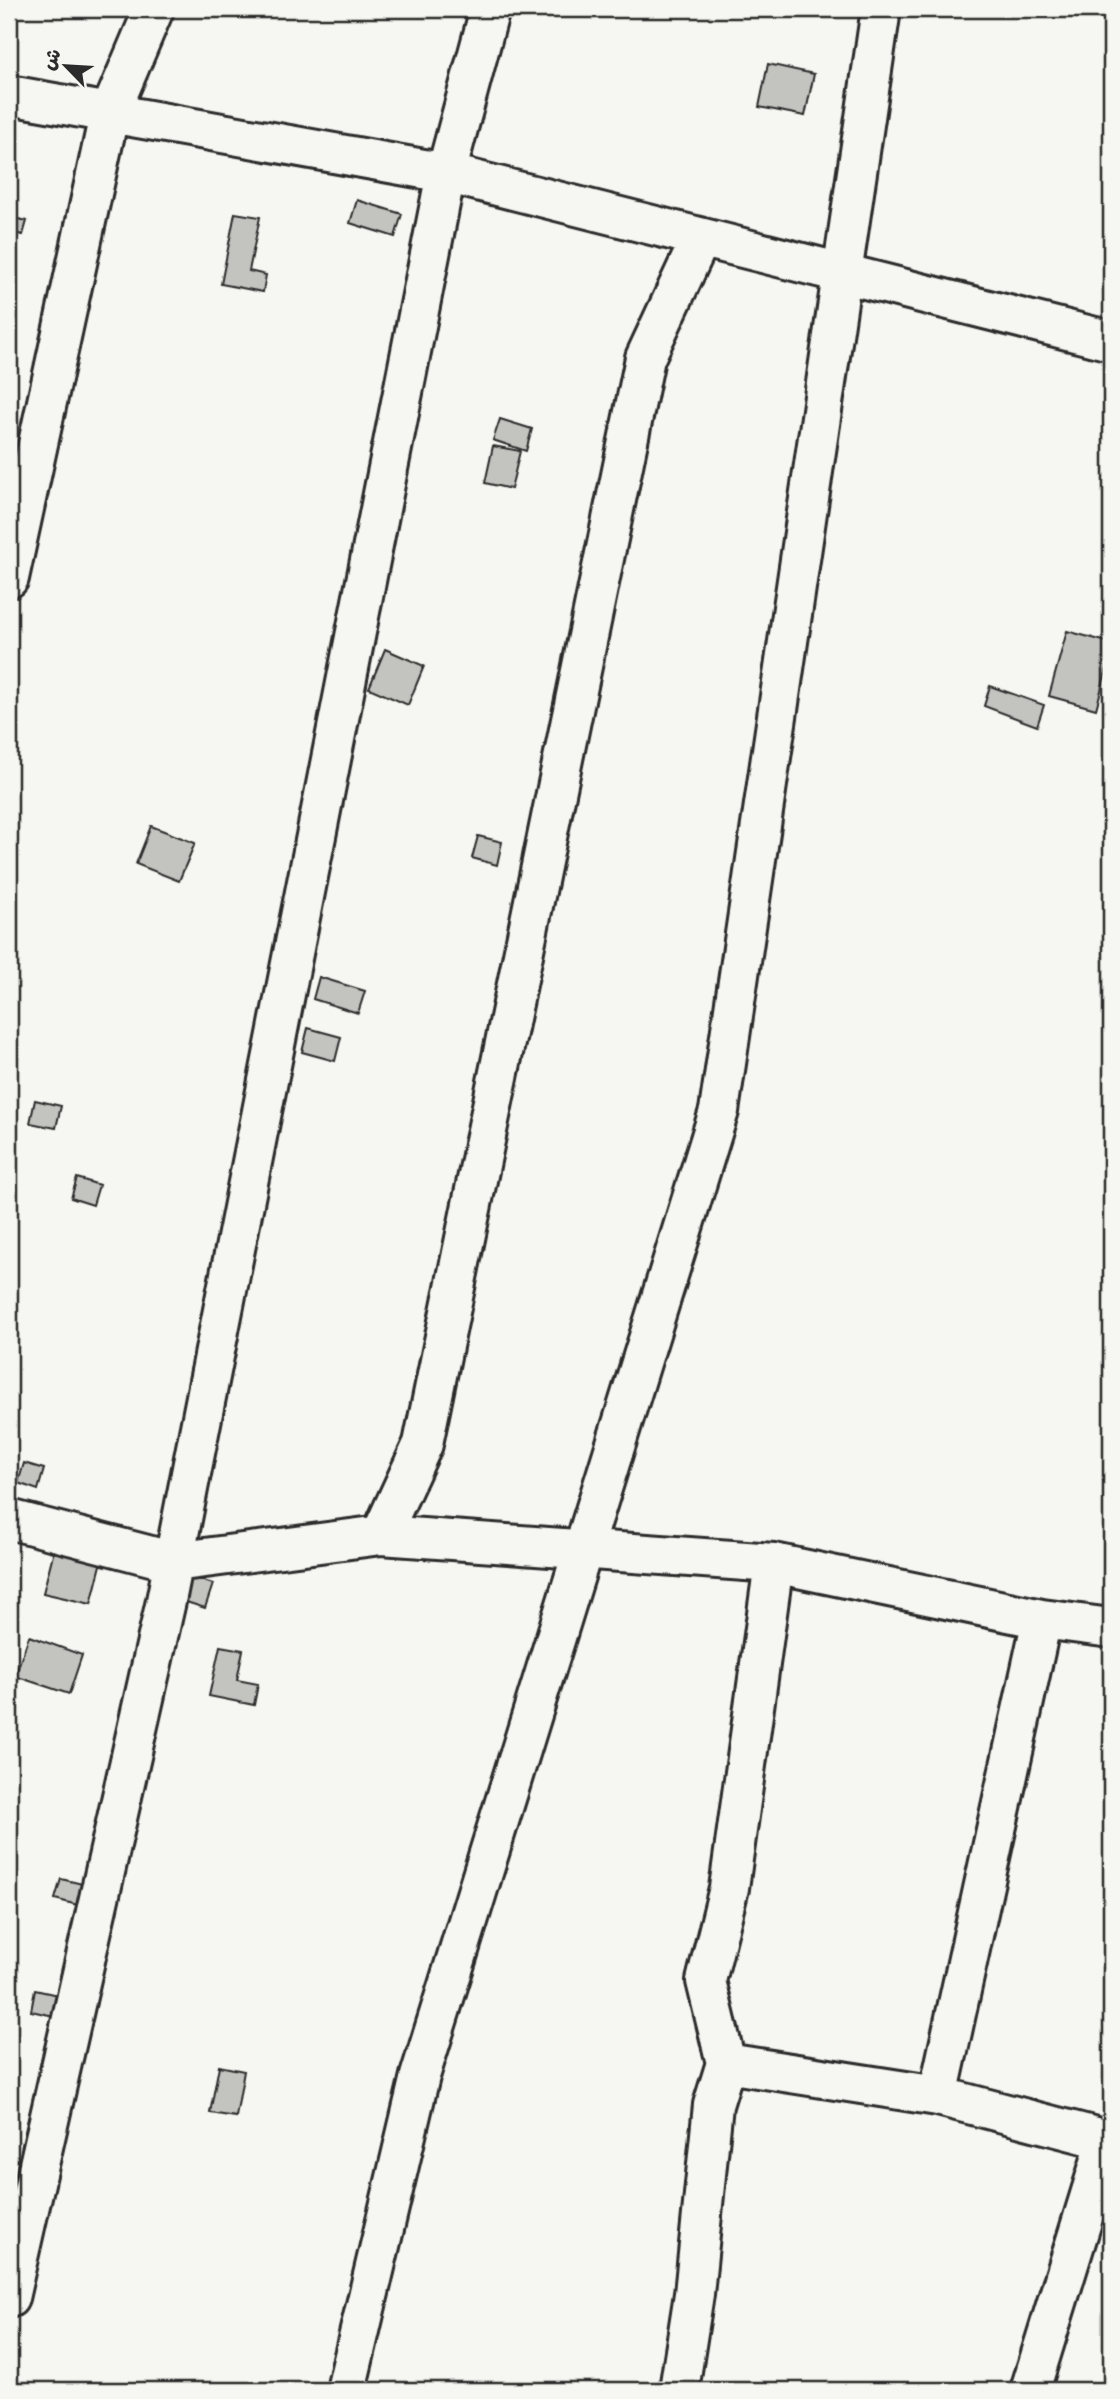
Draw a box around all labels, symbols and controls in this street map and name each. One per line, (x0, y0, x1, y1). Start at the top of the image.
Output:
north arrow (32, 32, 102, 102)
text: ش (35, 44, 69, 75)

